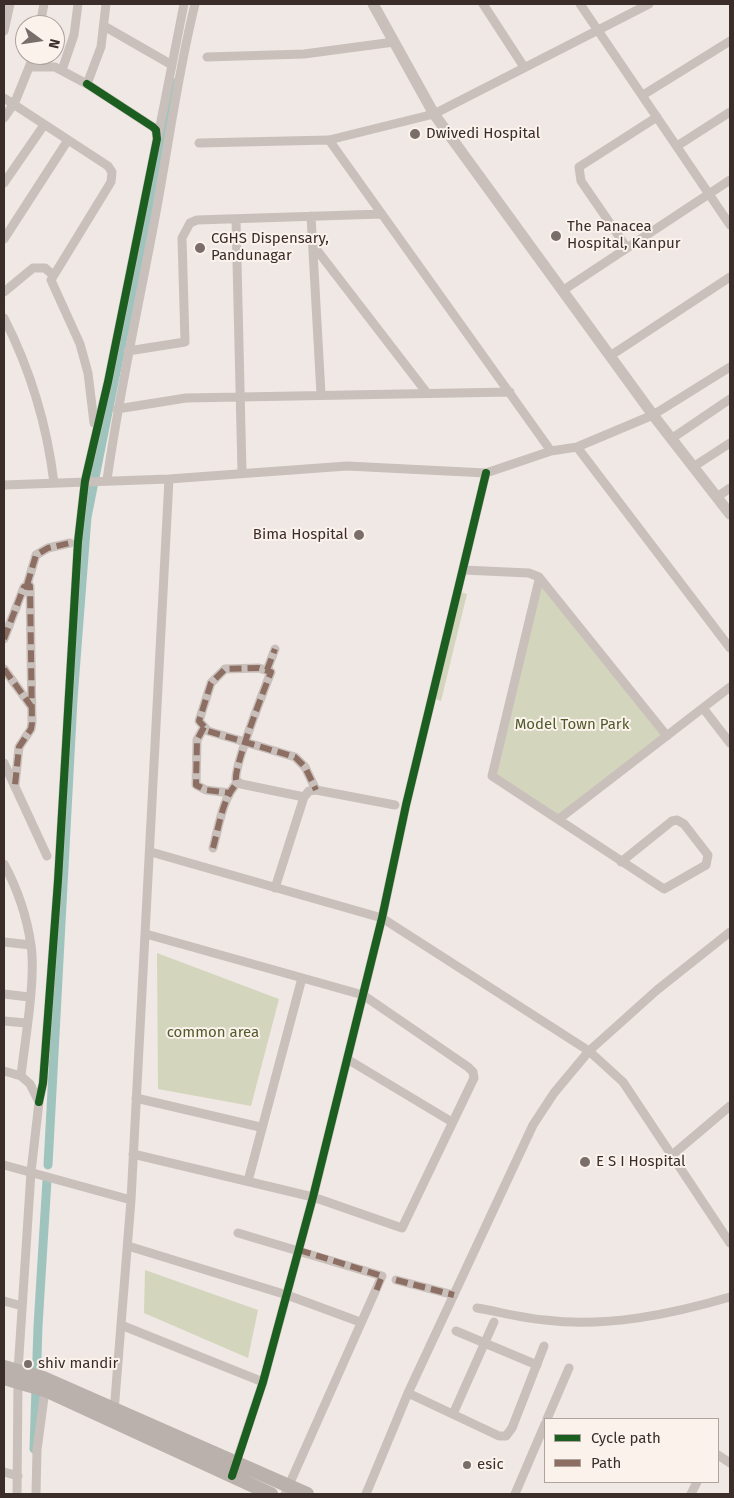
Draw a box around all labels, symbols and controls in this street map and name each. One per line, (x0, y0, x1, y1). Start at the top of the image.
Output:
north arrow (15, 15, 65, 65)
text: N (45, 37, 63, 50)
place label: Dwivedi Hospital (426, 125, 540, 143)
marker: Dwivedi Hospital (408, 127, 422, 141)
place label: The Panacea Hospital, Kanpur (567, 218, 681, 253)
marker: The Panacea Hospital, Kanpur (549, 229, 563, 243)
place label: CGHS Dispensary, Pandunagar (211, 230, 329, 265)
marker: CGHS Dispensary, Pandunagar (193, 241, 207, 255)
place label: Bima Hospital (253, 526, 348, 544)
marker: Bima Hospital (352, 528, 366, 542)
park label: Model Town Park (515, 716, 629, 734)
park label: common area (167, 1024, 259, 1042)
place label: E S I Hospital (596, 1153, 685, 1171)
marker: E S I Hospital (578, 1155, 592, 1169)
place label: shiv mandir (38, 1355, 118, 1373)
marker: shiv mandir (22, 1358, 34, 1370)
legend (544, 1418, 719, 1483)
text: Cycle path (591, 1429, 661, 1447)
text: Path (591, 1454, 621, 1472)
place label: esic (477, 1456, 504, 1474)
marker: esic (461, 1459, 473, 1471)

